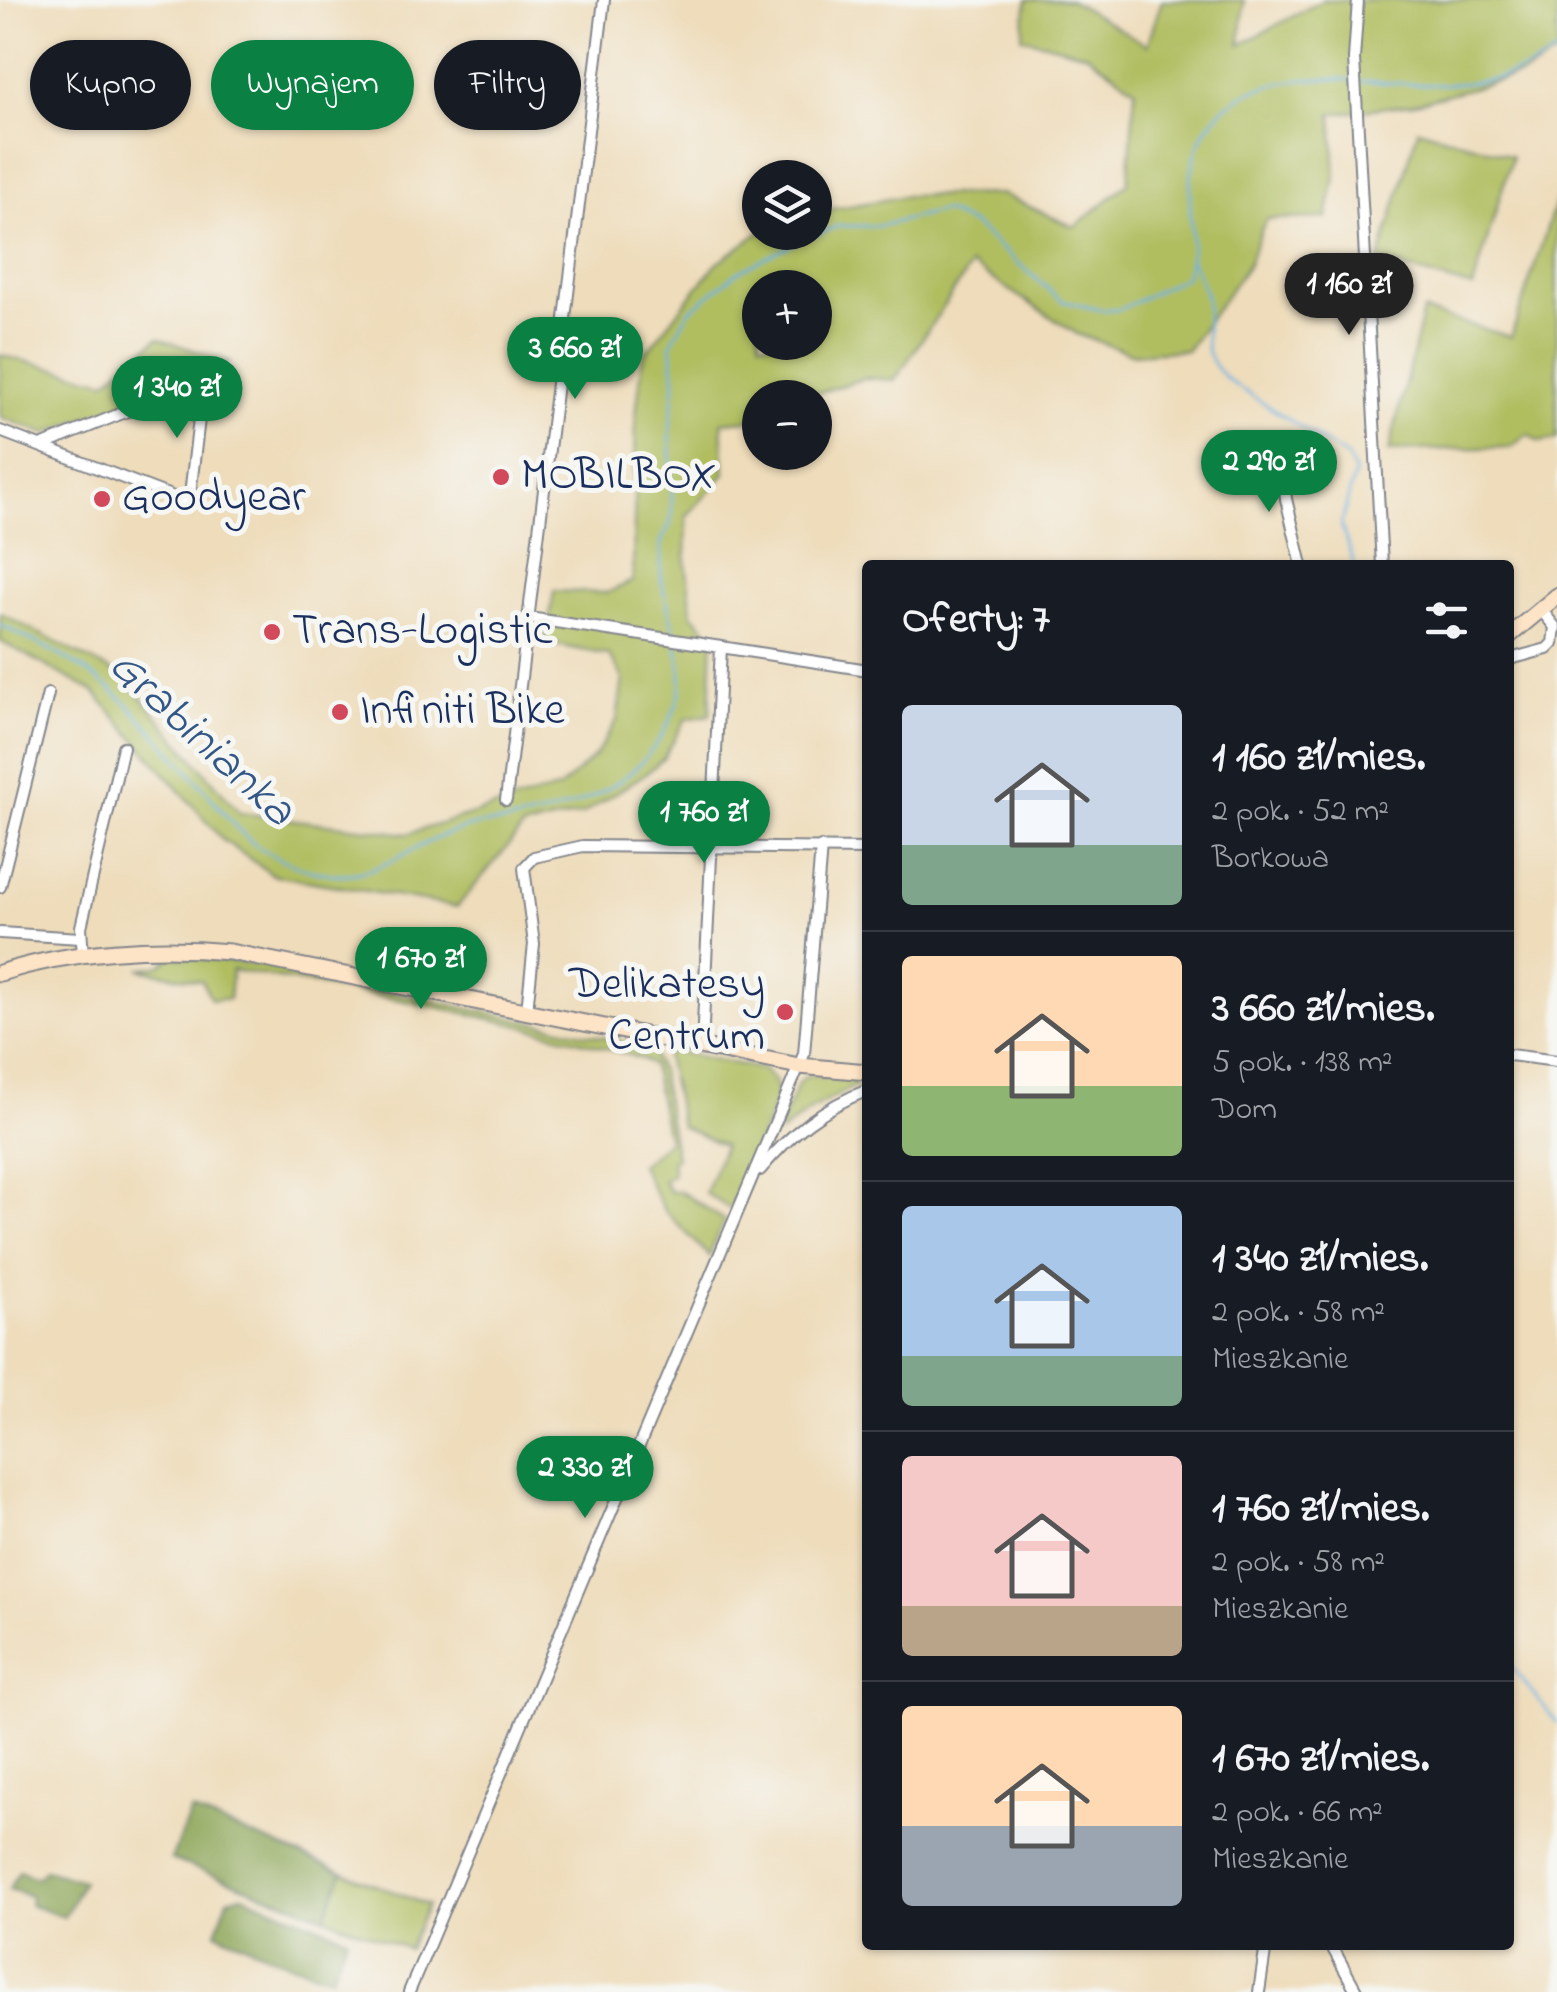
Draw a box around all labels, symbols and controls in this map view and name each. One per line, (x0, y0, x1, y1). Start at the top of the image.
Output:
chip: Kupno (30, 40, 191, 130)
chip: Wynajem (211, 40, 414, 130)
chip: Filtry (434, 40, 581, 130)
map controls (742, 160, 832, 470)
button: layers (742, 160, 832, 250)
pin: 1 160 zł (1246, 253, 1452, 338)
text: 1 160 zł (1307, 262, 1391, 309)
button: + (742, 270, 832, 360)
pin: 3 660 zł (472, 317, 678, 402)
text: 3 660 zł (529, 326, 621, 373)
pin: 1 340 zł (74, 356, 280, 441)
text: 1 340 zł (133, 365, 221, 412)
button: − (742, 380, 832, 470)
pin: 2 290 zł (1166, 430, 1372, 515)
text: 2 290 zł (1223, 439, 1315, 486)
place label: MOBILBOX (521, 444, 716, 510)
place label: Goodyear (122, 466, 306, 532)
marker: MOBILBOX (490, 466, 512, 488)
marker: Goodyear (91, 488, 113, 510)
text: Oferty: 7 (902, 590, 1050, 651)
icon: filters (1419, 593, 1474, 648)
place label: Trans-Logistic (292, 599, 553, 666)
marker: Trans-Logistic (261, 621, 283, 643)
water label: Grabinianka (92, 634, 311, 845)
place label: Infiniti Bike (360, 679, 566, 745)
marker: Infiniti Bike (329, 701, 351, 723)
text: 1 160 zł/mies. (1212, 728, 1425, 789)
icon: home (982, 745, 1102, 865)
pin: 1 760 zł (601, 781, 807, 866)
text: 2 pok. · 52 m² (1212, 789, 1389, 836)
text: 1 760 zł (660, 790, 748, 837)
text: Borkowa (1212, 836, 1329, 883)
pin: 1 670 zł (318, 927, 524, 1012)
text: 1 670 zł (377, 936, 465, 983)
place label: Delikatesy Centrum (568, 953, 765, 1071)
text: 3 660 zł/mies. (1212, 979, 1435, 1040)
icon: home (982, 996, 1102, 1116)
marker: Delikatesy Centrum (774, 1001, 796, 1023)
text: 5 pok. · 138 m² (1212, 1040, 1392, 1087)
text: Dom (1212, 1087, 1277, 1134)
text: 1 340 zł/mies. (1212, 1229, 1428, 1290)
icon: home (982, 1246, 1102, 1366)
text: 2 pok. · 58 m² (1212, 1290, 1385, 1337)
text: Mieszkanie (1212, 1337, 1348, 1384)
pin: 2 330 zł (482, 1436, 688, 1521)
text: 2 330 zł (539, 1445, 631, 1492)
text: 1 760 zł/mies. (1212, 1479, 1429, 1540)
icon: home (982, 1496, 1102, 1616)
text: 2 pok. · 58 m² (1212, 1540, 1385, 1587)
text: Mieszkanie (1212, 1587, 1348, 1634)
text: 1 670 zł/mies. (1212, 1729, 1429, 1790)
icon: home (982, 1746, 1102, 1866)
text: 2 pok. · 66 m² (1212, 1790, 1383, 1837)
text: Mieszkanie (1212, 1837, 1348, 1884)

